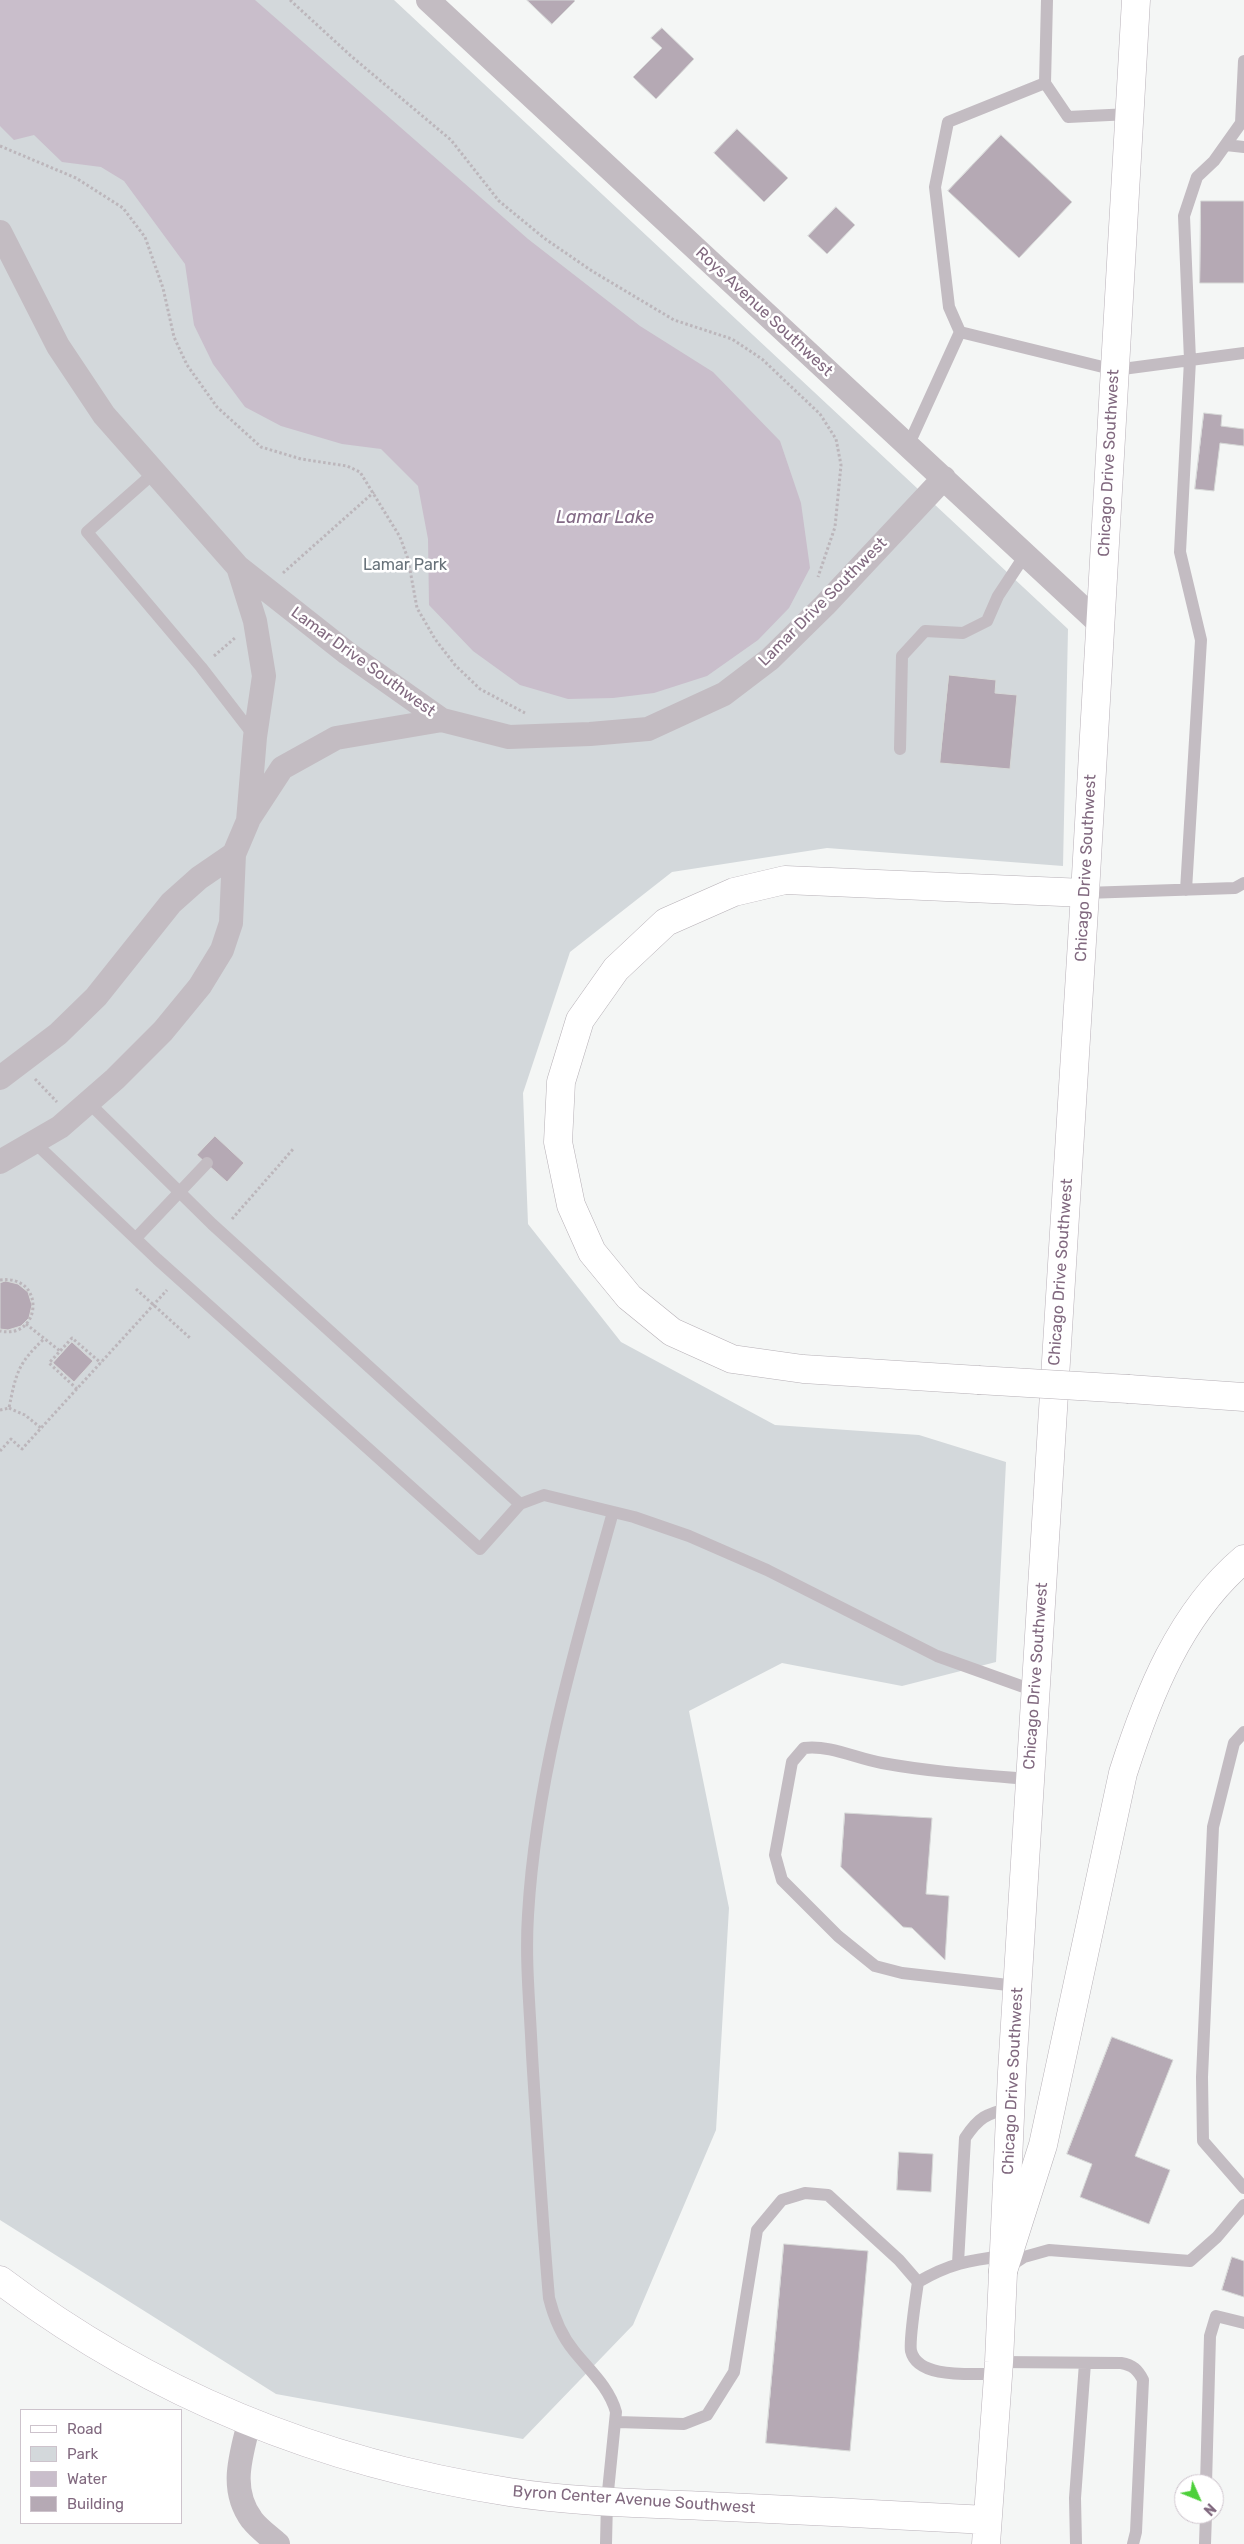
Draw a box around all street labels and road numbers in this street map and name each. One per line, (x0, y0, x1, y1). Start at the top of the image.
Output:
street label: Roys Avenue Southwest (691, 243, 837, 381)
street label: Chicago Drive Southwest (1095, 369, 1123, 557)
street label: Lamar Drive Southwest (755, 534, 891, 670)
street label: Lamar Drive Southwest (287, 603, 439, 721)
street label: Chicago Drive Southwest (1072, 774, 1100, 962)
street label: Chicago Drive Southwest (1045, 1178, 1077, 1366)
street label: Chicago Drive Southwest (1020, 1582, 1052, 1770)
street label: Chicago Drive Southwest (999, 1987, 1027, 2175)
street label: Byron Center Avenue Southwest (512, 2482, 756, 2518)

